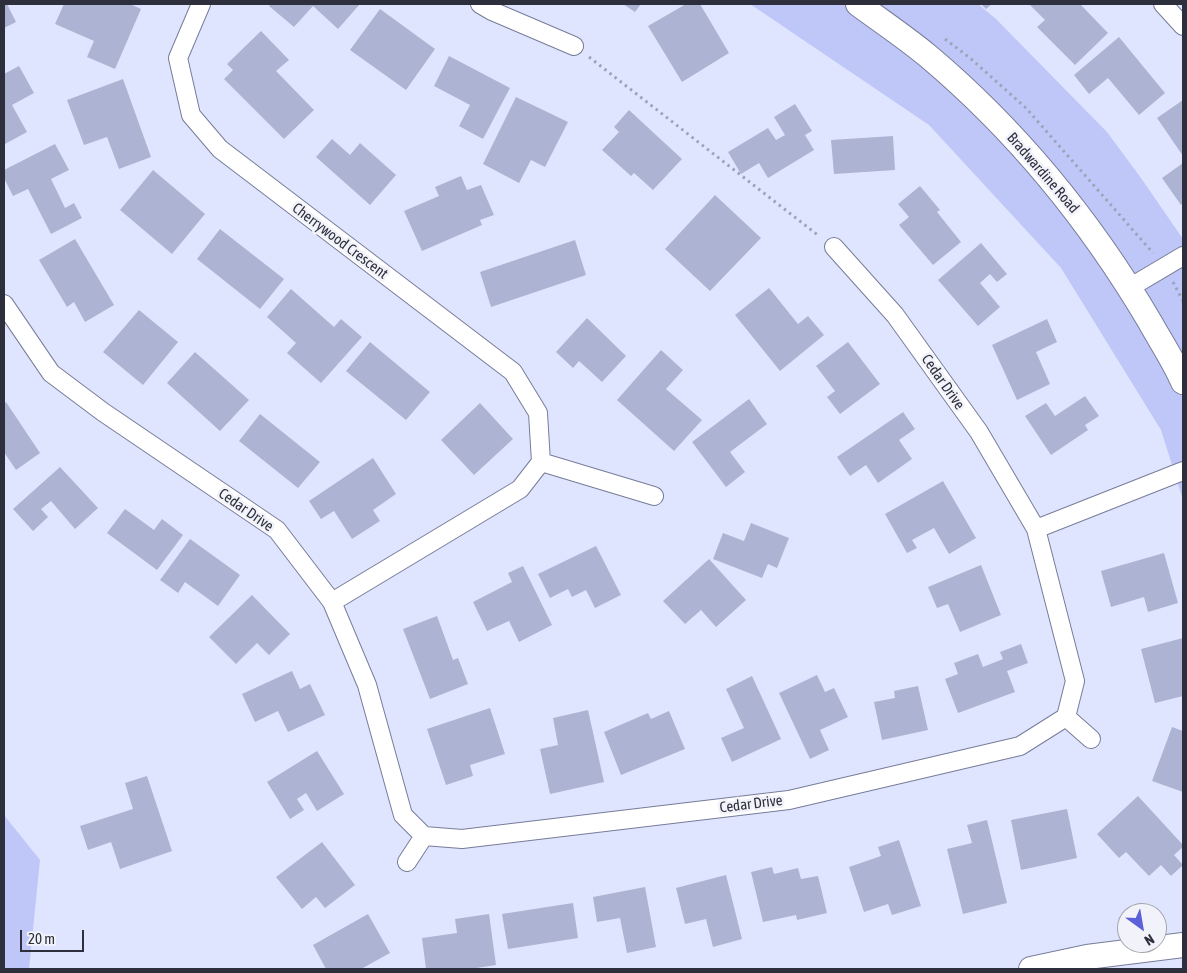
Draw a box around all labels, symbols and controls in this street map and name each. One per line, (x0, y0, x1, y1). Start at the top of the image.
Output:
street label: Bradwardine Road (1003, 129, 1083, 217)
street label: Cherrywood Crescent (289, 199, 391, 283)
street label: Cedar Drive (918, 351, 968, 413)
street label: Cedar Drive (215, 485, 277, 535)
street label: Cedar Drive (719, 791, 783, 817)
north arrow (1117, 903, 1167, 953)
scale bar (22, 920, 86, 952)
text: 20 m (28, 930, 55, 947)
text: N (1142, 931, 1157, 949)

